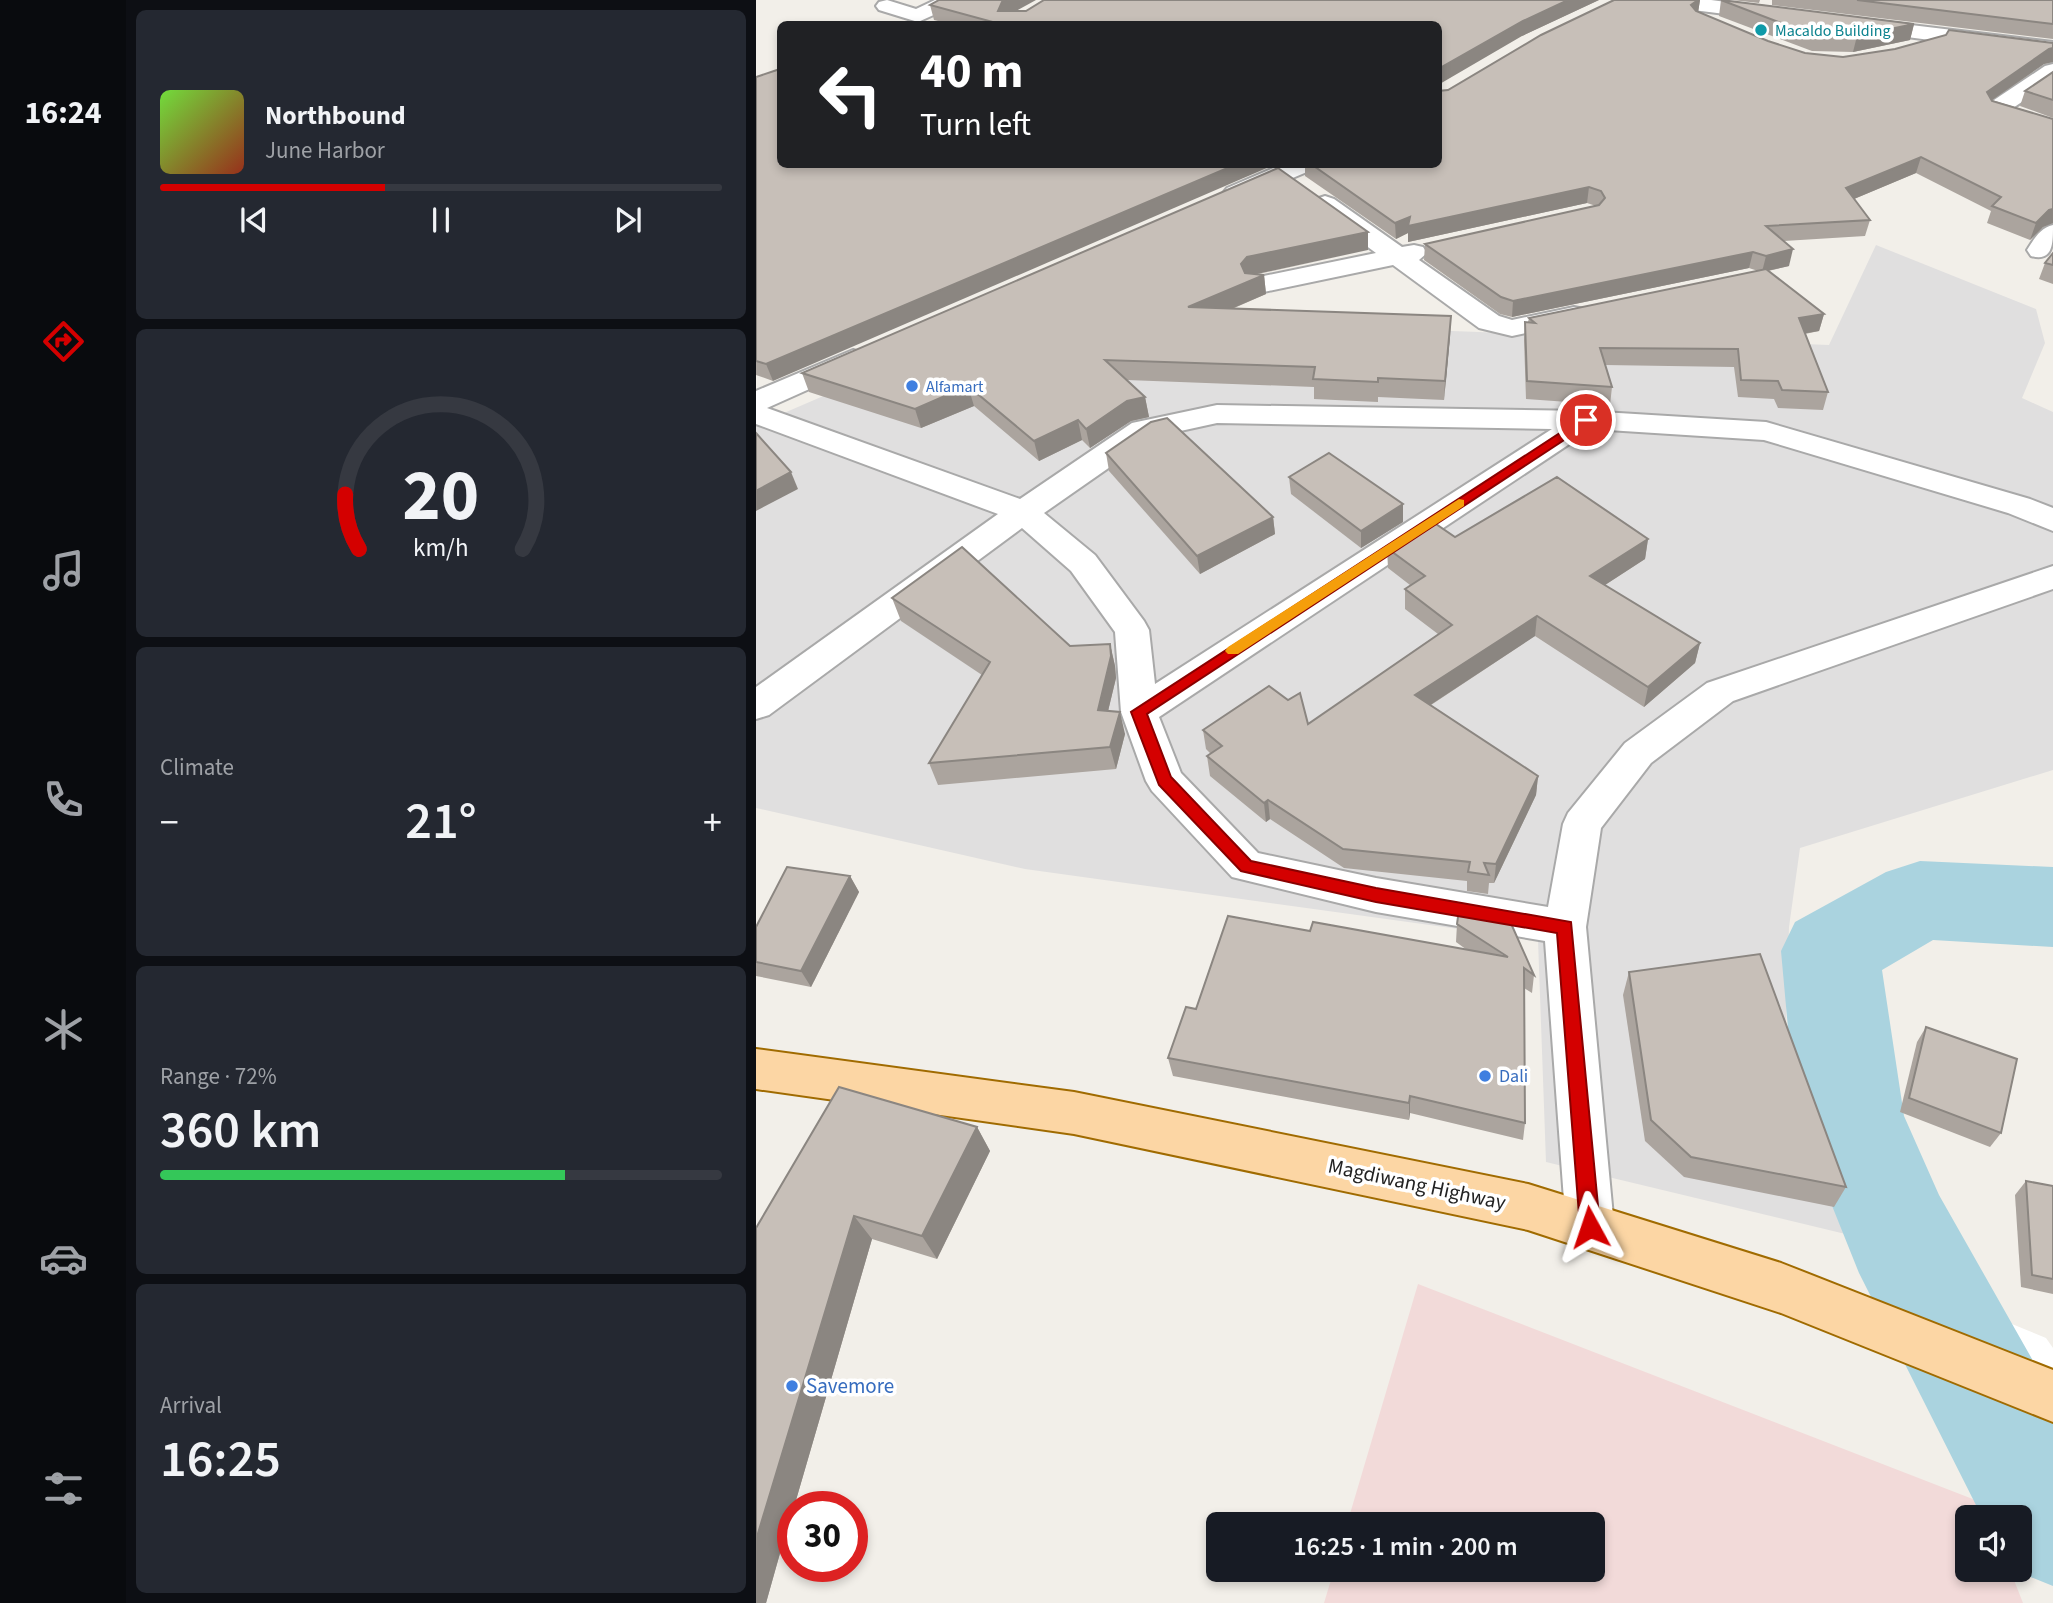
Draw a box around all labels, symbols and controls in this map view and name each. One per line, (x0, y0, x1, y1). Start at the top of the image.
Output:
place label: Macaldo Building (1775, 20, 1891, 42)
marker: Macaldo Building (1753, 22, 1769, 38)
text: 40 m (920, 37, 1024, 107)
icon: left (805, 49, 896, 140)
text: 16:24 (24, 90, 102, 136)
text: Northbound (265, 97, 406, 134)
text: Turn left (920, 102, 1031, 148)
text: June Harbor (265, 134, 385, 167)
icon: previous (235, 201, 273, 239)
icon: pause (422, 201, 460, 239)
icon: next (609, 201, 647, 239)
icon: directions (39, 317, 88, 366)
place label: Alfamart (926, 376, 984, 398)
marker: Alfamart (904, 378, 920, 394)
pin (1556, 390, 1616, 450)
icon: arrive (1567, 401, 1605, 439)
text: 20 (403, 444, 479, 548)
text: km/h (413, 530, 469, 566)
icon: music (39, 546, 88, 595)
text: Climate (160, 751, 234, 784)
icon: phone (39, 775, 88, 824)
text: 21° (405, 785, 477, 859)
text: − (160, 796, 179, 850)
text: + (703, 796, 722, 850)
icon: climate (39, 1005, 88, 1054)
text: Range · 72% (160, 1060, 277, 1093)
place label: Dali (1499, 1064, 1528, 1089)
marker: Dali (1477, 1068, 1493, 1084)
text: 360 km (160, 1094, 321, 1168)
street label: Magdiwang Highway (1325, 1151, 1509, 1218)
position arrow (1553, 1190, 1627, 1264)
icon: car (39, 1234, 88, 1283)
place label: Savemore (806, 1371, 894, 1401)
marker: Savemore (784, 1378, 800, 1394)
text: Arrival (160, 1389, 222, 1422)
text: 16:25 (160, 1423, 281, 1497)
icon: filters (39, 1464, 88, 1513)
speed limit sign: 30 (777, 1491, 868, 1582)
map controls (1955, 1505, 2032, 1582)
button: sound (1955, 1505, 2032, 1582)
text: 16:25 · 1 min · 200 m (1293, 1528, 1518, 1565)

